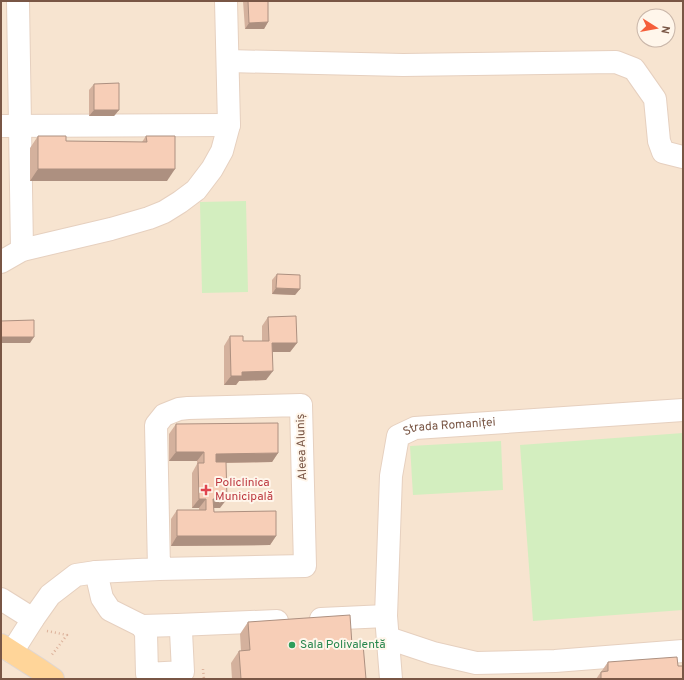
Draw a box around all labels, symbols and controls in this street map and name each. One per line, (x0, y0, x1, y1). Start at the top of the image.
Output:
north arrow (636, 8, 676, 48)
text: N (657, 25, 672, 35)
street label: Aleea Aluniș (293, 413, 311, 481)
street label: Strada Romaniței (401, 415, 496, 440)
place label: Policlinica Municipală (215, 475, 273, 505)
marker: Policlinica Municipală (200, 484, 212, 496)
place label: Sala Polivalentă (300, 637, 386, 653)
marker: Sala Polivalentă (287, 640, 297, 650)

